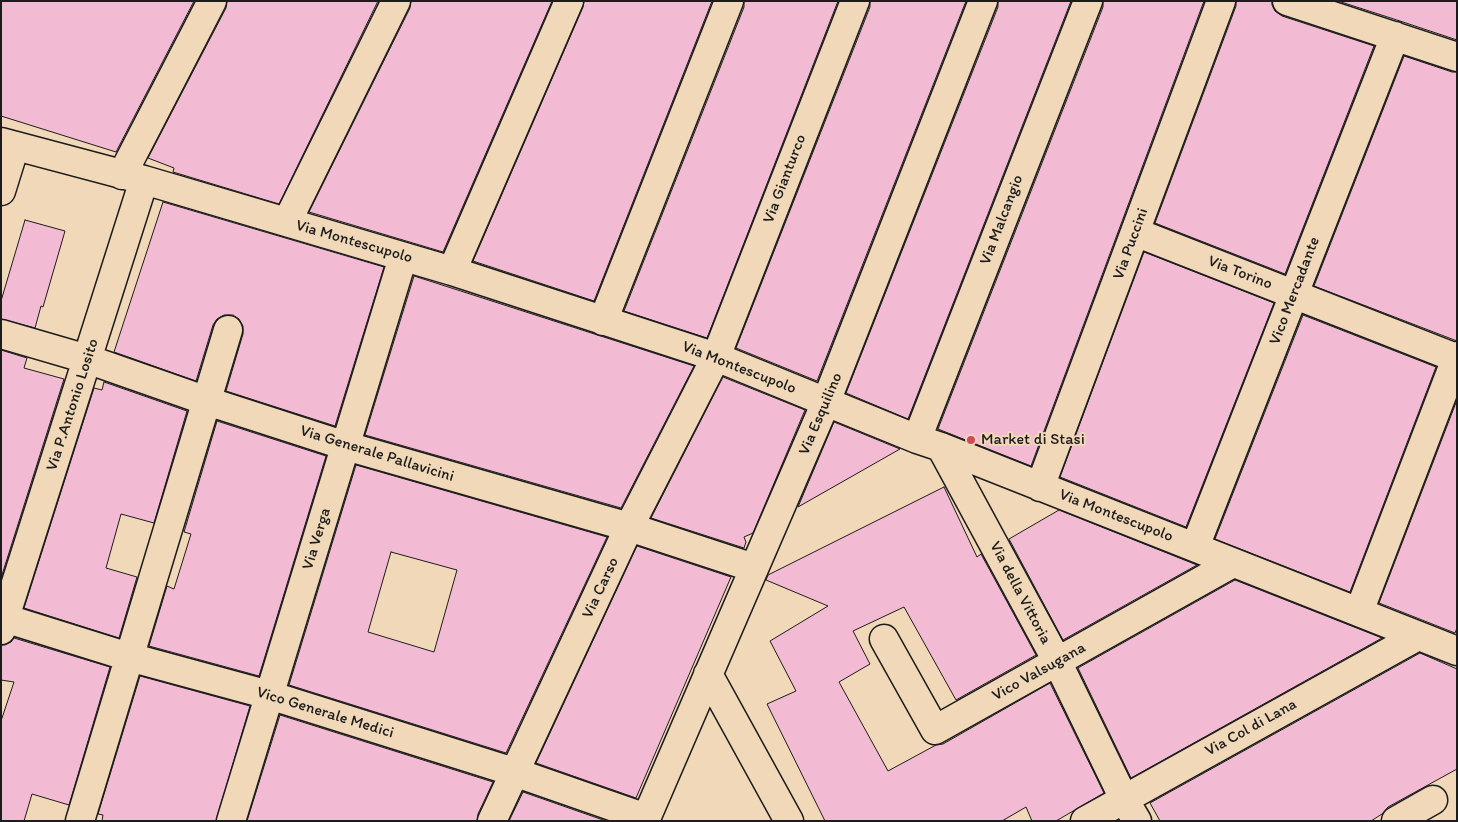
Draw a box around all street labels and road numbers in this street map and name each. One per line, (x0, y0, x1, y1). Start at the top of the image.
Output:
street label: Via Gianturco (759, 132, 811, 226)
street label: Via Malcangio (976, 172, 1028, 268)
street label: Via Puccini (1109, 205, 1153, 283)
street label: Via Montescupolo (293, 216, 415, 268)
street label: Vico Mercadante (1266, 234, 1324, 348)
street label: Via Torino (1205, 252, 1275, 294)
street label: Via P.Antonio Losito (43, 336, 103, 474)
street label: Via Montescupolo (679, 337, 799, 399)
street label: Via Esquilino (795, 370, 847, 458)
street label: Via Generale Pallavicini (298, 421, 456, 487)
street label: Via Montescupolo (1056, 485, 1176, 547)
street label: Via Verga (299, 506, 335, 572)
street label: Via della Vittoria (985, 538, 1055, 648)
street label: Via Carso (579, 554, 623, 622)
street label: Vico Valsugana (989, 638, 1089, 706)
street label: Vico Generale Medici (254, 683, 396, 743)
street label: Via Col di Lana (1202, 695, 1300, 761)

